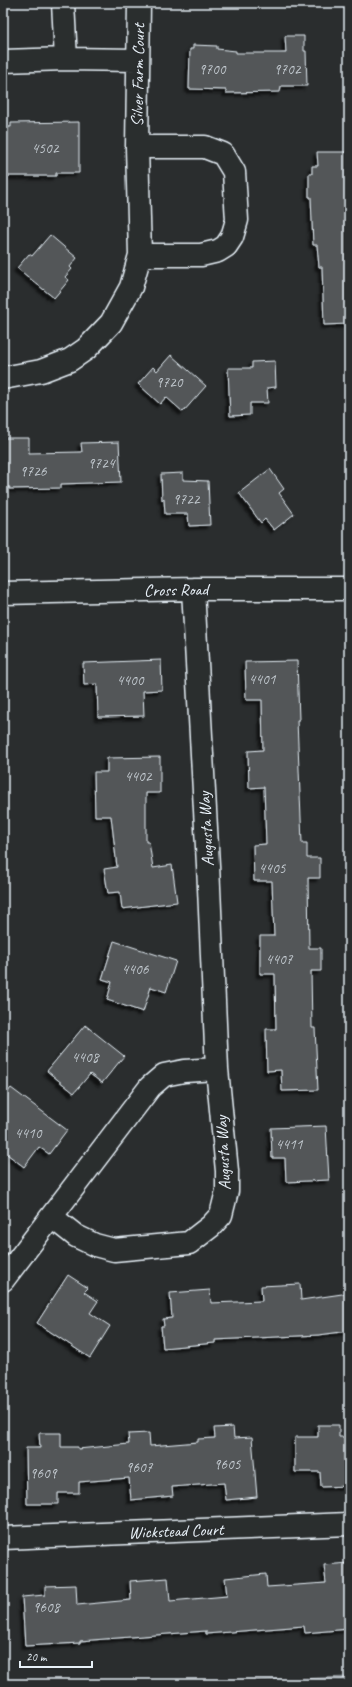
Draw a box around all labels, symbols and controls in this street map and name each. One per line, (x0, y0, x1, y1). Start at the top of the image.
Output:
street label: Silver Farm Court (127, 21, 149, 127)
house number: 9700 (198, 60, 227, 79)
house number: 9702 (273, 60, 302, 79)
house number: 4502 (31, 139, 60, 158)
house number: 9720 (155, 373, 184, 392)
house number: 9724 (87, 454, 116, 473)
house number: 9726 (19, 462, 48, 481)
house number: 9722 (172, 490, 201, 509)
street label: Cross Road (144, 579, 210, 601)
house number: 4401 (248, 670, 277, 689)
house number: 4400 (116, 671, 145, 690)
house number: 4402 (124, 767, 153, 786)
street label: Augusta Way (193, 790, 218, 867)
house number: 4405 (258, 859, 287, 878)
house number: 4407 (265, 950, 294, 969)
house number: 4406 (121, 960, 150, 979)
house number: 4408 (71, 1048, 100, 1067)
street label: Augusta Way (210, 1114, 235, 1191)
house number: 4410 (14, 1124, 43, 1143)
house number: 4411 (275, 1135, 304, 1154)
house number: 9605 (213, 1455, 242, 1474)
house number: 9607 (125, 1458, 154, 1477)
house number: 9609 (29, 1464, 58, 1483)
street label: Wickstead Court (128, 1519, 226, 1543)
house number: 9608 (32, 1598, 61, 1617)
scale bar (20, 1643, 92, 1669)
text: 20 m (26, 1649, 48, 1665)

